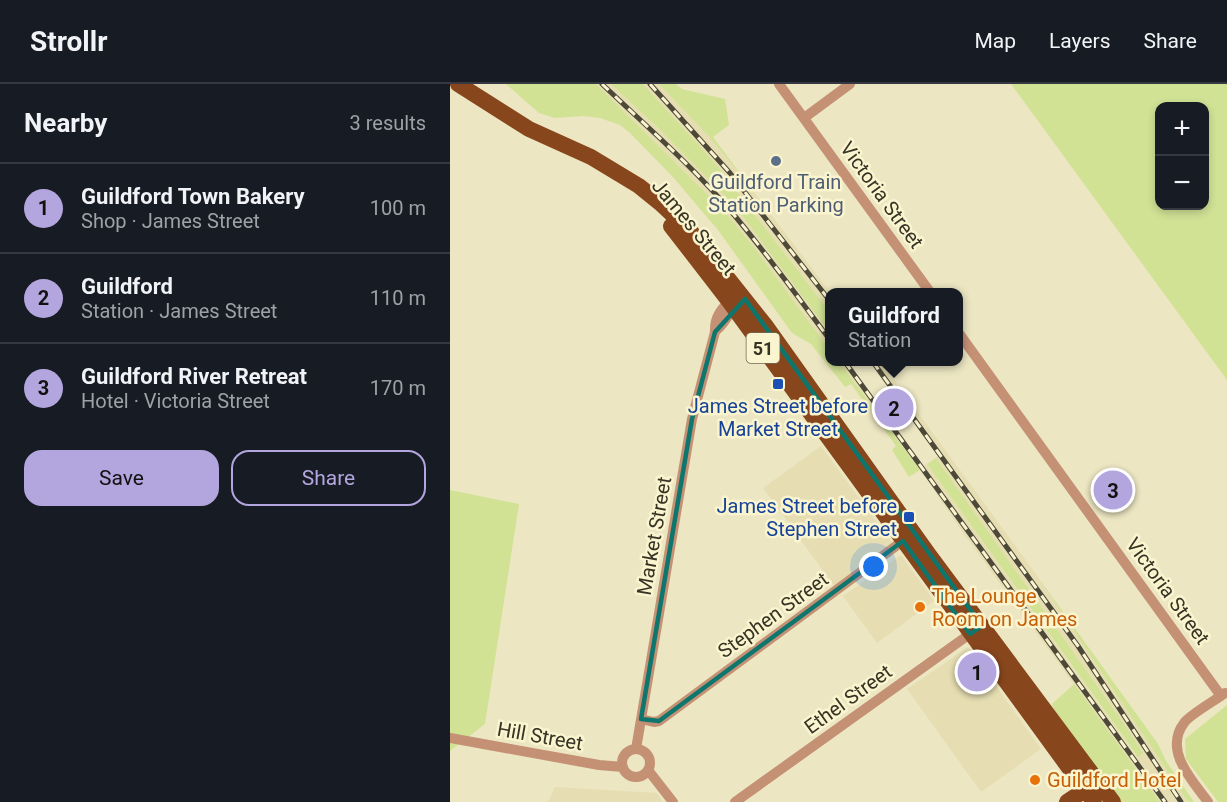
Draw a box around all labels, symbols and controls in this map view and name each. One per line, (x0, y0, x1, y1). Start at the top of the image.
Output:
text: Strollr (30, 25, 107, 58)
text: Map (974, 29, 1016, 53)
text: Layers (1049, 29, 1110, 53)
text: Share (1143, 29, 1197, 53)
map controls (1155, 102, 1209, 210)
button: + (1155, 102, 1209, 156)
text: Nearby (24, 108, 107, 138)
text: 3 results (350, 111, 426, 135)
street label: Victoria Street (835, 137, 929, 253)
marker: Guildford Train Station Parking (769, 154, 783, 168)
button: − (1155, 156, 1209, 210)
place label: Guildford Train Station Parking (708, 170, 844, 217)
street label: James Street (647, 174, 741, 280)
text: Guildford Town Bakery (81, 184, 304, 209)
text: 1 (38, 196, 49, 220)
text: 100 m (370, 196, 426, 220)
text: Shop · James Street (81, 209, 260, 233)
text: Guildford (81, 274, 173, 299)
text: 2 (38, 286, 49, 310)
text: 110 m (370, 286, 426, 310)
popup (825, 288, 963, 366)
text: Station · James Street (81, 299, 277, 323)
text: Guildford (848, 303, 940, 328)
text: Station (848, 328, 911, 352)
road number: 51 (746, 333, 780, 363)
text: Guildford River Retreat (81, 364, 307, 389)
text: 3 (38, 376, 49, 400)
text: 170 m (370, 376, 426, 400)
marker: James Street before Market Street (771, 377, 785, 391)
pin: 2 (874, 386, 914, 430)
text: Hotel · Victoria Street (81, 389, 270, 413)
place label: James Street before Market Street (688, 394, 868, 441)
button: Save (24, 450, 219, 506)
button: Share (231, 450, 426, 506)
pin: 3 (1094, 468, 1132, 512)
street label: Market Street (632, 475, 676, 597)
place label: James Street before Stephen Street (717, 494, 897, 541)
marker: James Street before Stephen Street (902, 510, 916, 524)
street label: Victoria Street (1121, 533, 1215, 649)
your location (859, 552, 888, 581)
street label: Stephen Street (713, 567, 833, 663)
place label: The Lounge Room on James (932, 584, 1077, 631)
marker: The Lounge Room on James (913, 600, 927, 614)
pin: 1 (958, 650, 996, 694)
street label: Ethel Street (800, 659, 896, 739)
street label: Hill Street (495, 717, 585, 755)
place label: Guildford Hotel (1047, 768, 1182, 792)
marker: Guildford Hotel (1028, 773, 1042, 787)

